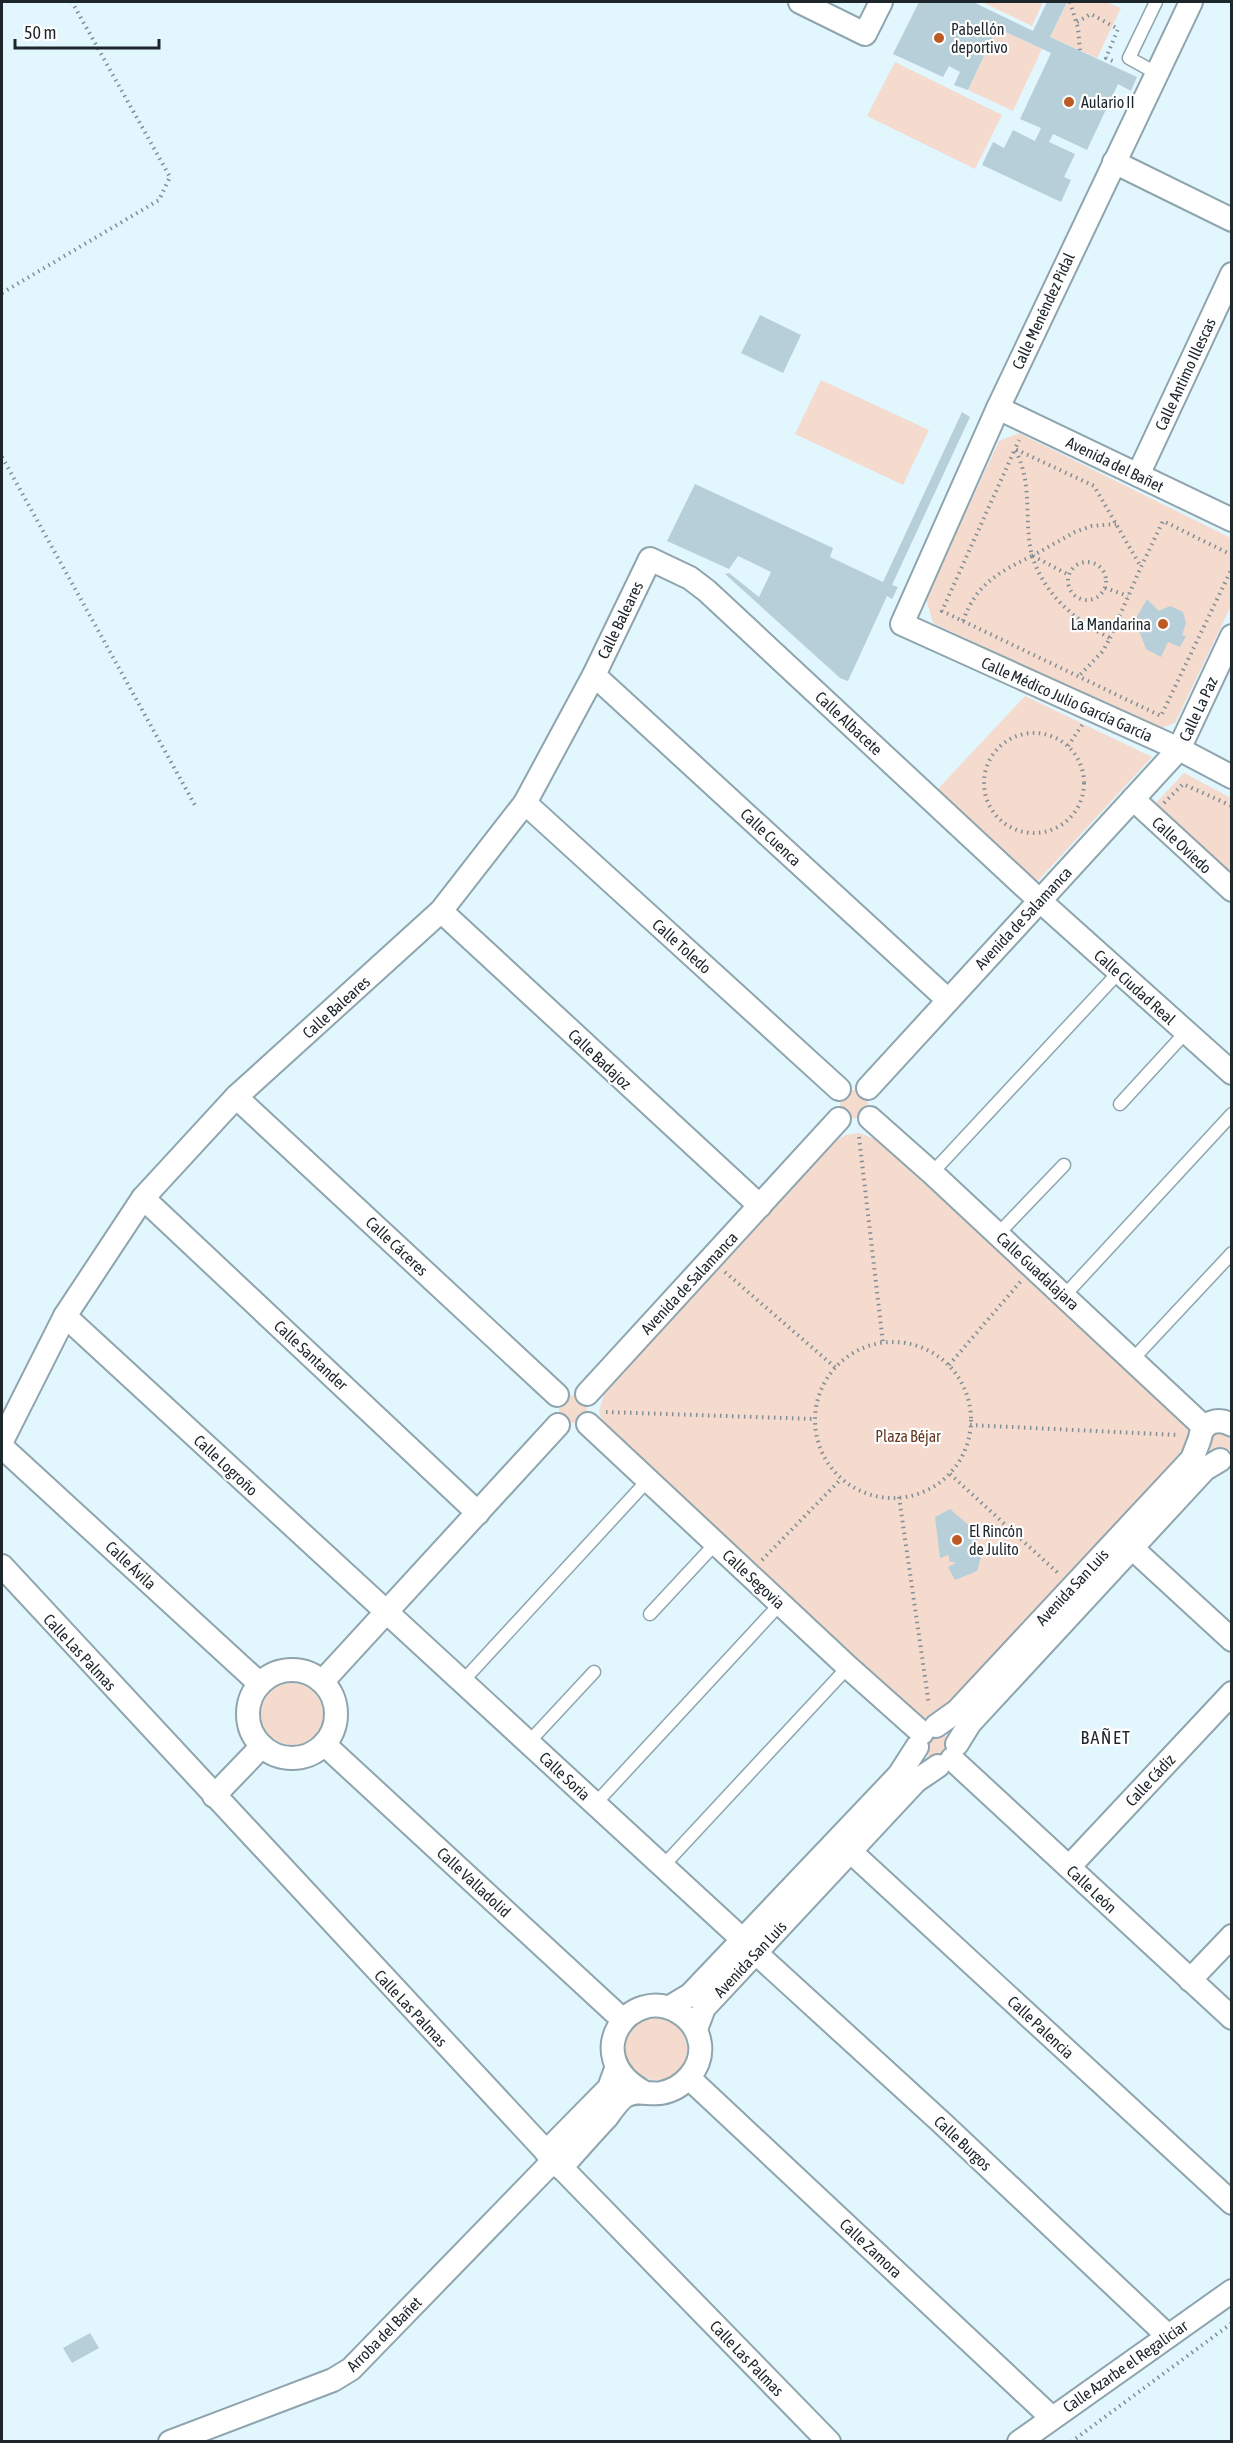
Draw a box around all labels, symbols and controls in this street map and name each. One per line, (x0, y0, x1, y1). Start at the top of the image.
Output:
scale bar (15, 12, 159, 50)
place label: Pabellón deportivo (951, 20, 1008, 57)
text: 50 m (24, 22, 56, 43)
marker: Pabellón deportivo (932, 31, 946, 45)
place label: Aulario II (1081, 93, 1135, 111)
marker: Aulario II (1062, 95, 1076, 109)
street label: Calle Menéndez Pidal (1008, 249, 1078, 372)
street label: Calle Antimo Illescas (1151, 315, 1219, 433)
street label: Avenida del Bañet (1063, 433, 1167, 496)
street label: Calle Baleares (594, 578, 647, 662)
place label: La Mandarina (1071, 615, 1151, 633)
marker: La Mandarina (1156, 617, 1170, 631)
street label: Calle Médico Julio García García (979, 653, 1155, 745)
street label: Calle La Paz (1175, 674, 1221, 744)
street label: Calle Albacete (812, 688, 886, 758)
street label: Calle Cuenca (737, 805, 805, 869)
street label: Calle Oviedo (1149, 813, 1215, 877)
street label: Avenida de Salamanca (971, 863, 1075, 973)
street label: Calle Toledo (649, 915, 715, 977)
street label: Calle Ciudad Real (1091, 946, 1180, 1029)
street label: Calle Baleares (299, 972, 373, 1042)
street label: Calle Badajoz (564, 1025, 635, 1094)
street label: Calle Cáceres (362, 1213, 432, 1279)
street label: Avenida de Salamanca (637, 1228, 741, 1338)
street label: Calle Guadalajara (993, 1228, 1083, 1314)
street label: Calle Santander (271, 1316, 352, 1394)
park label: Plaza Béjar (875, 1427, 941, 1446)
street label: Calle Logroño (190, 1431, 262, 1500)
place label: El Rincón de Julito (969, 1522, 1023, 1558)
marker: El Rincón de Julito (950, 1533, 964, 1547)
street label: Calle Ávila (102, 1537, 160, 1593)
street label: Avenida San Luis (1032, 1545, 1112, 1629)
street label: Calle Segovia (719, 1546, 789, 1613)
street label: Calle Las Palmas (40, 1610, 120, 1694)
district label: BAÑET (1080, 1727, 1132, 1748)
street label: Calle Soria (536, 1748, 594, 1804)
street label: Calle Cádiz (1122, 1750, 1179, 1810)
street label: Calle Valladolid (434, 1843, 514, 1921)
street label: Calle León (1064, 1862, 1120, 1916)
street label: Avenida San Luis (710, 1917, 790, 2001)
street label: Calle Las Palmas (371, 1966, 451, 2050)
street label: Calle Palencia (1004, 1992, 1078, 2062)
street label: Calle Burgos (930, 2112, 996, 2175)
street label: Calle Zamora (836, 2215, 906, 2281)
street label: Arroba del Bañet (343, 2293, 425, 2375)
street label: Calle Azarbe el Regaliciar (1059, 2316, 1192, 2417)
street label: Calle Las Palmas (707, 2317, 788, 2400)

